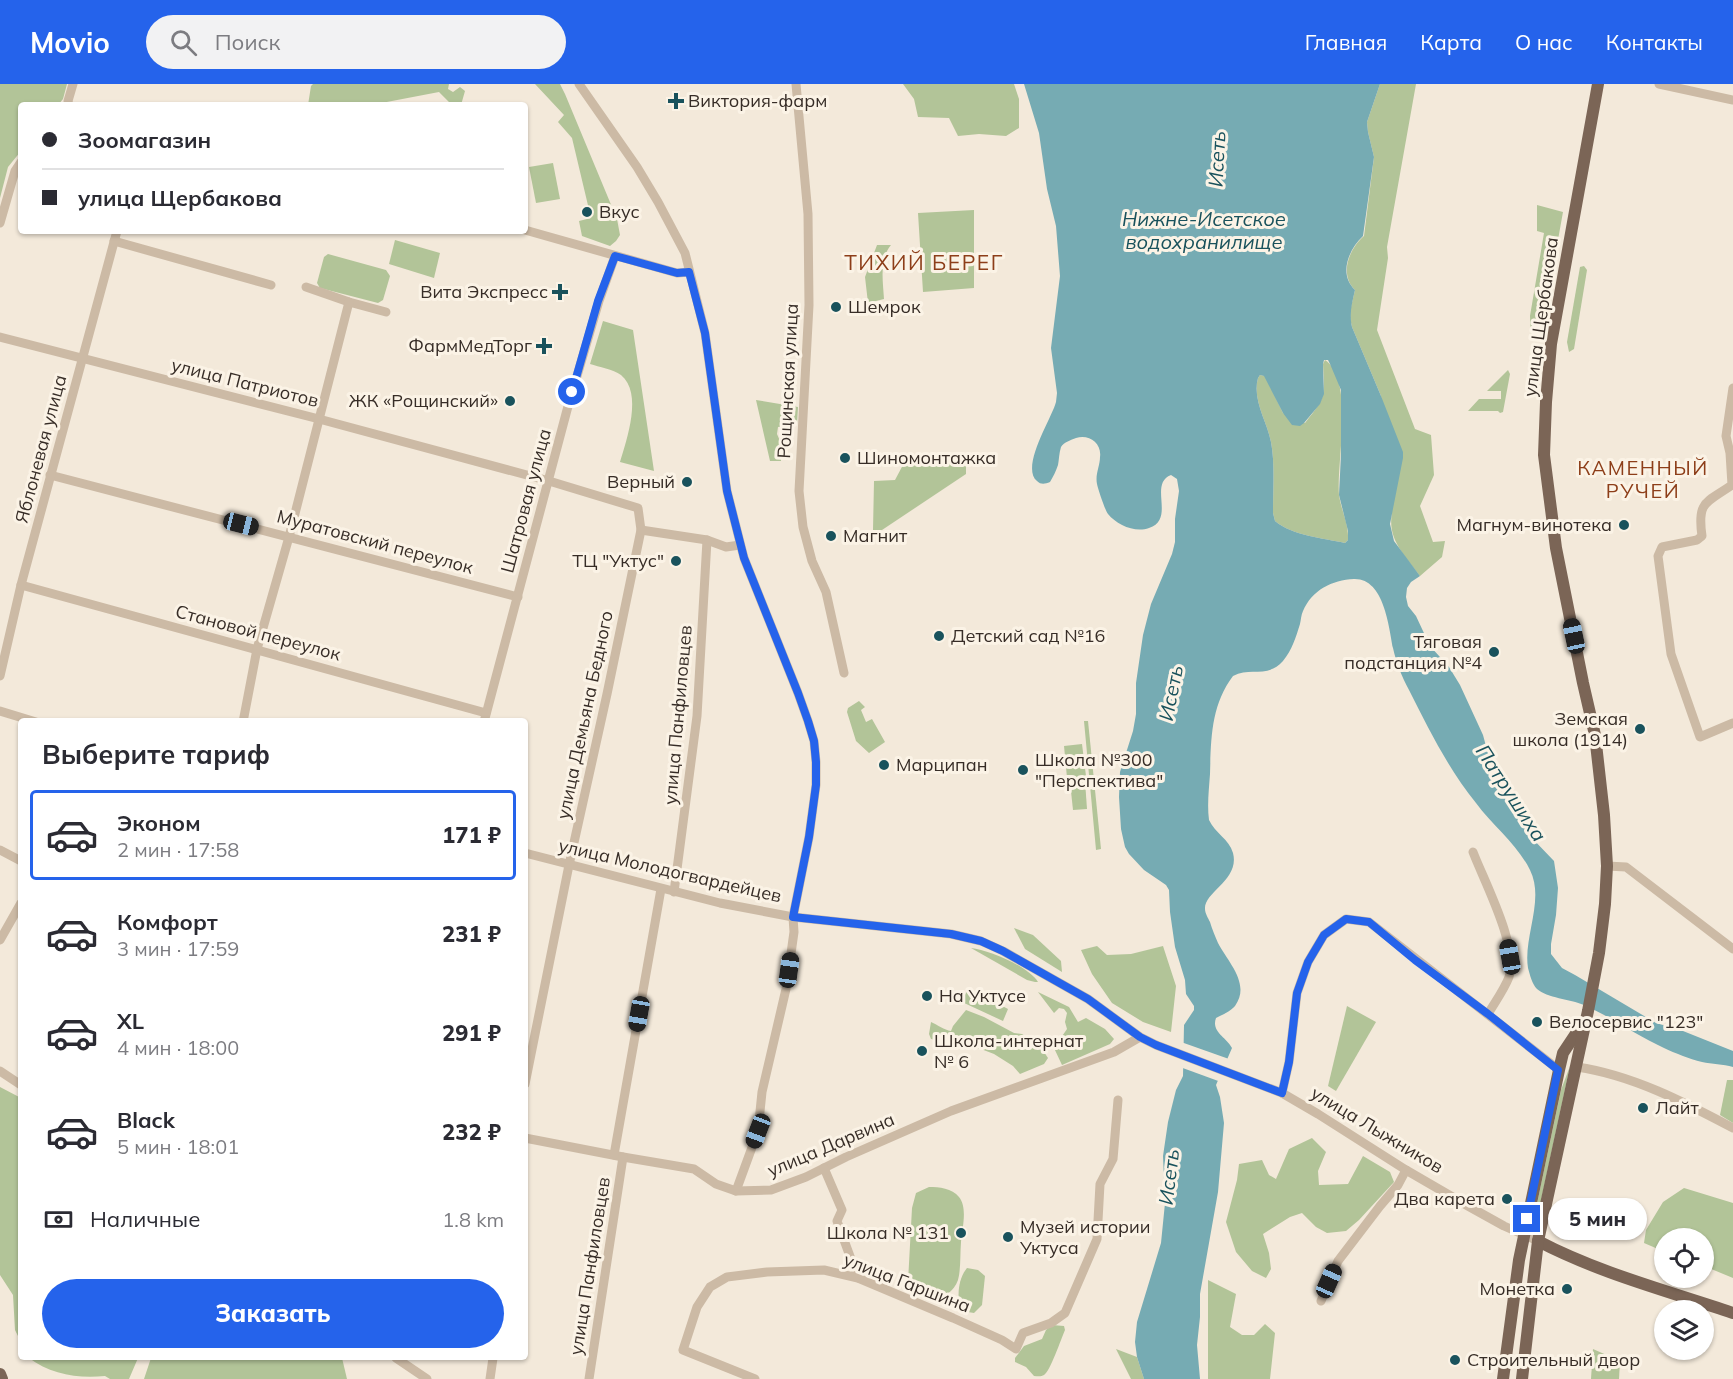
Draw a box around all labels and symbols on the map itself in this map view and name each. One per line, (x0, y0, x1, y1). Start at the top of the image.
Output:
place label: Виктория-фарм (688, 89, 827, 112)
marker: Виктория-фарм (669, 94, 683, 108)
water label: Исеть (1203, 130, 1230, 188)
place label: Вкус (599, 200, 640, 223)
marker: Вкус (580, 205, 594, 219)
water label: Нижне-Исетское водохранилище (1122, 206, 1286, 254)
street label: улица Щербакова (1518, 236, 1563, 398)
district label: ТИХИЙ БЕРЕГ (844, 249, 1004, 275)
place label: Вита Экспресс (420, 280, 548, 303)
marker: Вита Экспресс (553, 285, 567, 299)
place label: Шемрок (848, 295, 921, 318)
marker: Шемрок (829, 300, 843, 314)
street label: Рощинская улица (772, 303, 803, 459)
place label: ФармМедТорг (408, 334, 532, 357)
marker: ФармМедТорг (537, 339, 551, 353)
street label: улица Патриотов (169, 353, 321, 412)
street label: Яблоневая улица (10, 372, 71, 525)
route start (558, 378, 585, 405)
place label: ЖК «Рощинский» (349, 389, 498, 412)
marker: ЖК «Рощинский» (503, 394, 517, 408)
street label: Шатровая улица (495, 426, 556, 575)
place label: Шиномонтажка (857, 446, 996, 469)
marker: Шиномонтажка (838, 451, 852, 465)
district label: КАМЕННЫЙ РУЧЕЙ (1577, 455, 1709, 503)
place label: Верный (607, 470, 675, 493)
marker: Верный (680, 475, 694, 489)
street label: Муратовский переулок (275, 504, 476, 579)
car (221, 511, 261, 537)
place label: Магнум-винотека (1456, 513, 1612, 536)
marker: Магнум-винотека (1617, 518, 1631, 532)
place label: Магнит (843, 524, 908, 547)
marker: Магнит (824, 529, 838, 543)
place label: ТЦ "Уктус" (572, 549, 664, 572)
marker: ТЦ "Уктус" (669, 554, 683, 568)
street label: Становой переулок (173, 599, 344, 666)
street label: улица Демьяна Бедного (551, 608, 618, 821)
car (1561, 617, 1587, 655)
street label: улица Панфиловцев (658, 624, 697, 806)
place label: Детский сад №16 (951, 624, 1105, 647)
marker: Детский сад №16 (932, 629, 946, 643)
place label: Тяговая подстанция №4 (1344, 630, 1482, 674)
marker: Тяговая подстанция №4 (1487, 645, 1501, 659)
water label: Исеть (1153, 663, 1188, 723)
place label: Земская школа (1914) (1512, 707, 1628, 751)
marker: Земская школа (1914) (1633, 722, 1647, 736)
water label: Патрушиха (1471, 739, 1552, 846)
place label: Школа №300 "Перспектива" (1035, 748, 1163, 792)
place label: Марципан (896, 753, 988, 776)
marker: Марципан (877, 758, 891, 772)
marker: Школа №300 "Перспектива" (1016, 763, 1030, 777)
street label: улица Молодогвардейцев (556, 834, 784, 907)
car (1498, 938, 1522, 976)
car (778, 951, 800, 989)
place label: На Уктусе (939, 984, 1026, 1007)
marker: На Уктусе (920, 989, 934, 1003)
car (627, 995, 651, 1033)
place label: Велосервис "123" (1549, 1010, 1703, 1033)
marker: Велосервис "123" (1530, 1015, 1544, 1029)
place label: Школа-интернат № 6 (934, 1029, 1084, 1073)
marker: Школа-интернат № 6 (915, 1044, 929, 1058)
street label: улица Лыжников (1307, 1081, 1448, 1178)
place label: Лайт (1655, 1096, 1699, 1119)
marker: Лайт (1636, 1101, 1650, 1115)
street label: улица Дарвина (764, 1107, 898, 1182)
car (743, 1111, 773, 1151)
water label: Исеть (1153, 1148, 1184, 1206)
street label: улица Панфиловцев (564, 1175, 615, 1357)
place label: Два карета (1394, 1187, 1495, 1210)
marker: Два карета (1500, 1192, 1514, 1206)
callout: 5 мин (1548, 1198, 1647, 1240)
route end (1513, 1205, 1540, 1232)
place label: Музей истории Уктуса (1019, 1215, 1151, 1259)
place label: Школа № 131 (827, 1221, 949, 1244)
marker: Школа № 131 (954, 1226, 968, 1240)
marker: Музей истории Уктуса (1001, 1230, 1015, 1244)
street label: улица Гаршина (841, 1248, 974, 1317)
car (1313, 1261, 1345, 1301)
place label: Монетка (1480, 1277, 1555, 1300)
marker: Монетка (1560, 1282, 1574, 1296)
place label: Строительный двор (1467, 1348, 1640, 1371)
marker: Строительный двор (1448, 1353, 1462, 1367)

